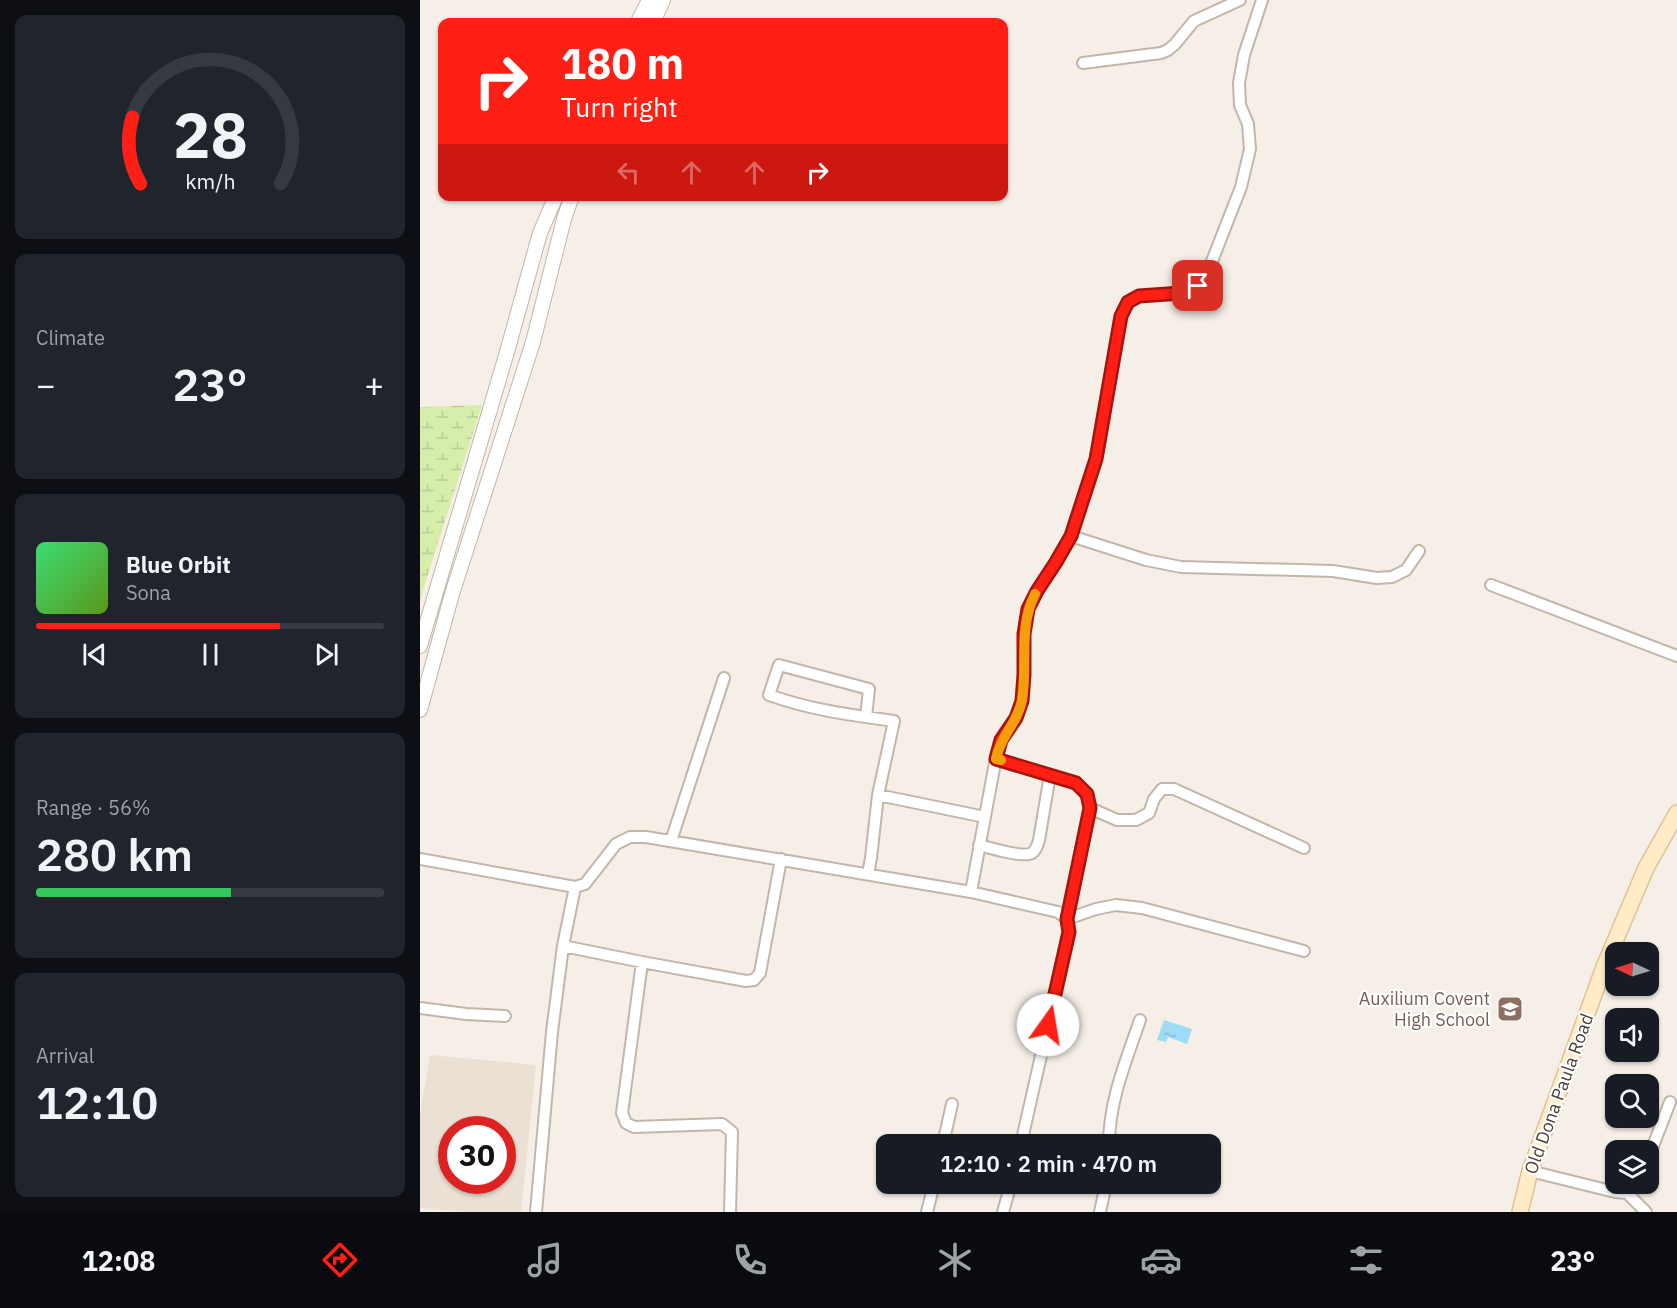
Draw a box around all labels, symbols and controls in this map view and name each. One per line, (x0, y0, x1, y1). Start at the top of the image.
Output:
text: 180 m (561, 36, 684, 91)
icon: right (462, 42, 540, 120)
text: Turn right (561, 89, 678, 124)
text: 28 (173, 94, 247, 175)
icon: left (612, 156, 645, 189)
icon: ahead (675, 156, 708, 189)
icon: ahead (738, 156, 771, 189)
icon: right (801, 156, 834, 189)
text: km/h (185, 168, 235, 196)
pin (1172, 260, 1223, 311)
icon: arrive (1181, 269, 1214, 302)
text: Climate (36, 324, 105, 351)
text: 23° (172, 355, 248, 413)
text: − (36, 363, 56, 406)
text: + (364, 363, 384, 406)
text: Blue Orbit (126, 550, 231, 579)
text: Sona (126, 579, 171, 606)
icon: previous (78, 638, 111, 671)
icon: pause (194, 638, 227, 671)
icon: next (310, 638, 343, 671)
text: Range · 56% (36, 794, 151, 821)
text: 280 km (36, 825, 193, 883)
north arrow (1605, 942, 1659, 996)
map controls (1605, 942, 1659, 1194)
place label: Auxilium Covent High School (1359, 987, 1490, 1031)
position arrow (1016, 993, 1080, 1057)
school or university icon: Auxilium Covent High School (1495, 994, 1525, 1024)
button: sound (1605, 1008, 1659, 1062)
street label: Old Dona Paula Road (1519, 1010, 1598, 1177)
text: Arrival (36, 1042, 94, 1069)
text: 12:10 (36, 1073, 158, 1131)
button: search (1605, 1074, 1659, 1128)
speed limit sign: 30 (438, 1116, 516, 1194)
button: layers (1605, 1140, 1659, 1194)
text: 12:10 · 2 min · 470 m (940, 1149, 1157, 1178)
icon: directions (319, 1239, 361, 1281)
icon: music (524, 1239, 566, 1281)
icon: phone (729, 1239, 771, 1281)
icon: climate (934, 1239, 976, 1281)
icon: car (1140, 1239, 1182, 1281)
icon: filters (1345, 1239, 1387, 1281)
text: 12:08 (82, 1243, 155, 1278)
text: 23° (1550, 1243, 1595, 1278)

